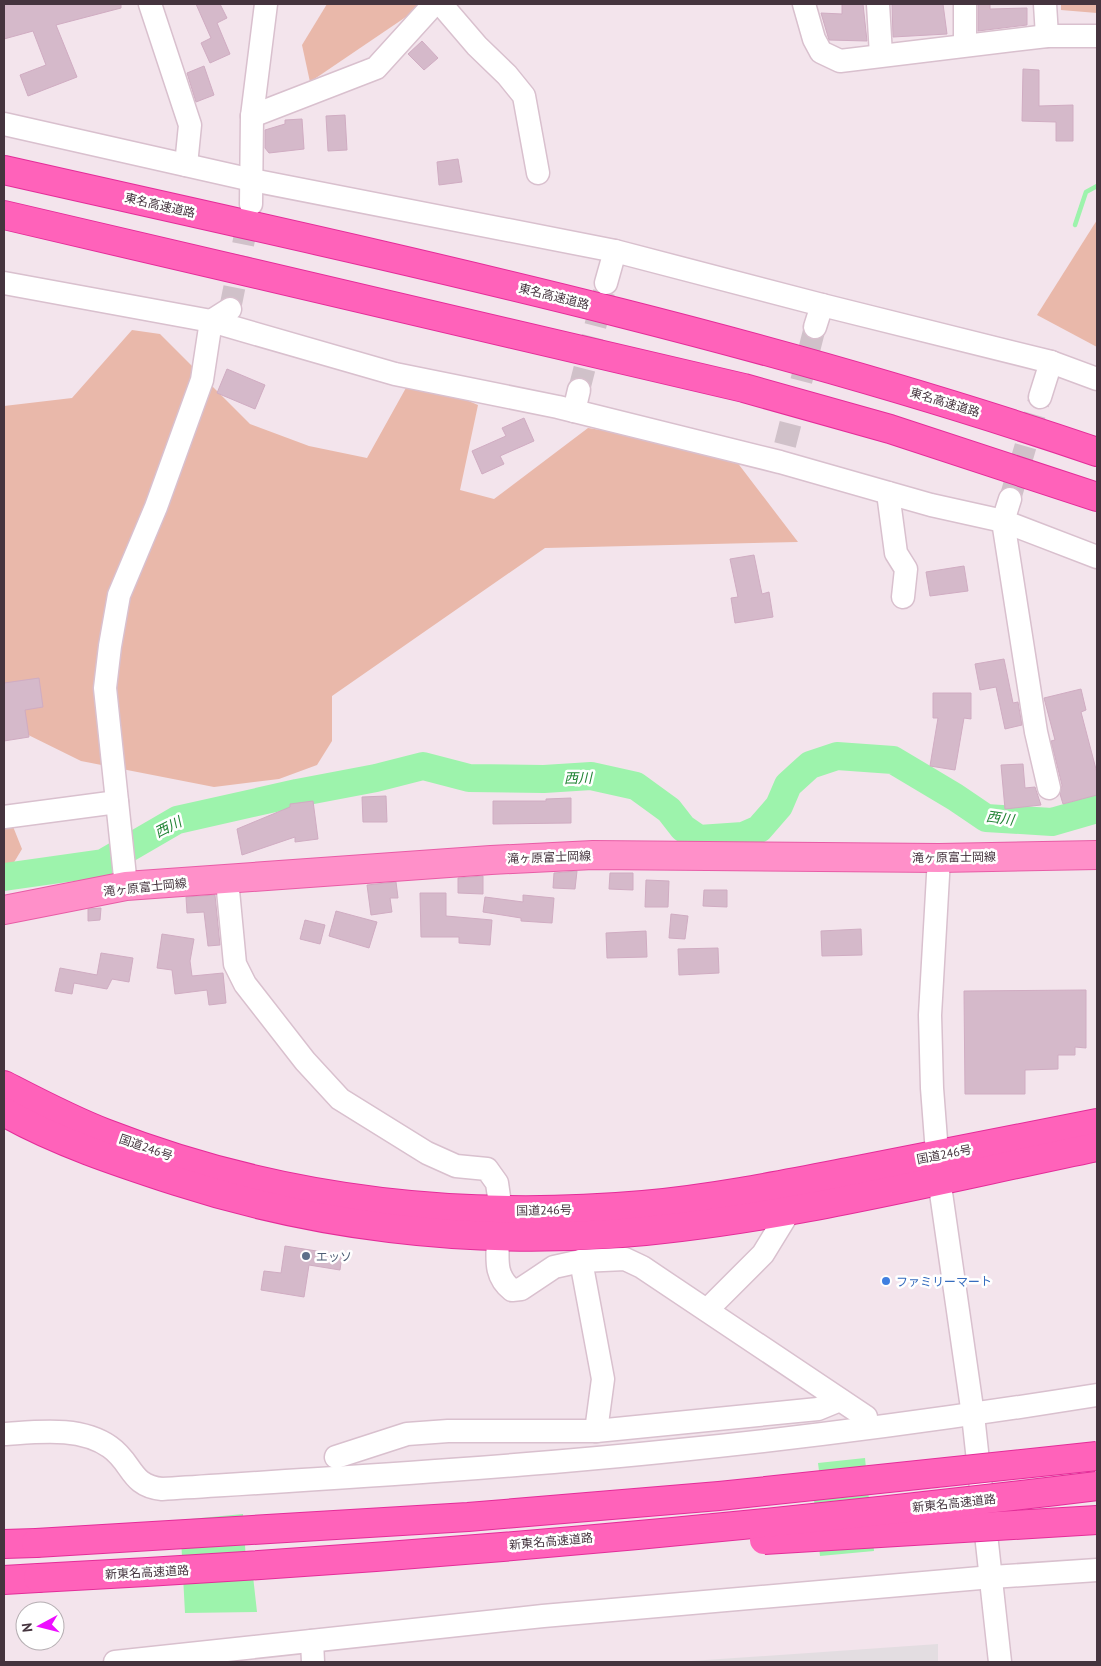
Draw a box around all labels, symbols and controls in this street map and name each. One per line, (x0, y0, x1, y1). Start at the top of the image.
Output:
street label: 東名高速道路 (123, 190, 197, 220)
street label: 東名高速道路 (517, 280, 591, 312)
street label: 東名高速道路 (908, 384, 982, 420)
water label: 西川 (564, 769, 594, 787)
water label: 西川 (985, 807, 1017, 829)
water label: 西川 (151, 812, 186, 841)
street label: 滝ヶ原富士岡線 (507, 848, 591, 866)
street label: 滝ヶ原富士岡線 (912, 849, 996, 865)
street label: 滝ヶ原富士岡線 (102, 875, 188, 899)
street label: 国道246号 (117, 1131, 175, 1163)
street label: 国道246号 (915, 1141, 973, 1167)
street label: 国道246号 (516, 1202, 572, 1218)
place label: エッソ (316, 1249, 352, 1264)
marker: エッソ (300, 1250, 312, 1262)
place label: ファミリーマート (896, 1274, 992, 1289)
marker: ファミリーマート (880, 1275, 892, 1287)
street label: 新東名高速道路 (911, 1491, 997, 1515)
street label: 新東名高速道路 (508, 1530, 594, 1552)
street label: 新東名高速道路 (105, 1562, 189, 1582)
north arrow (15, 1601, 65, 1651)
text: N (18, 1622, 37, 1633)

